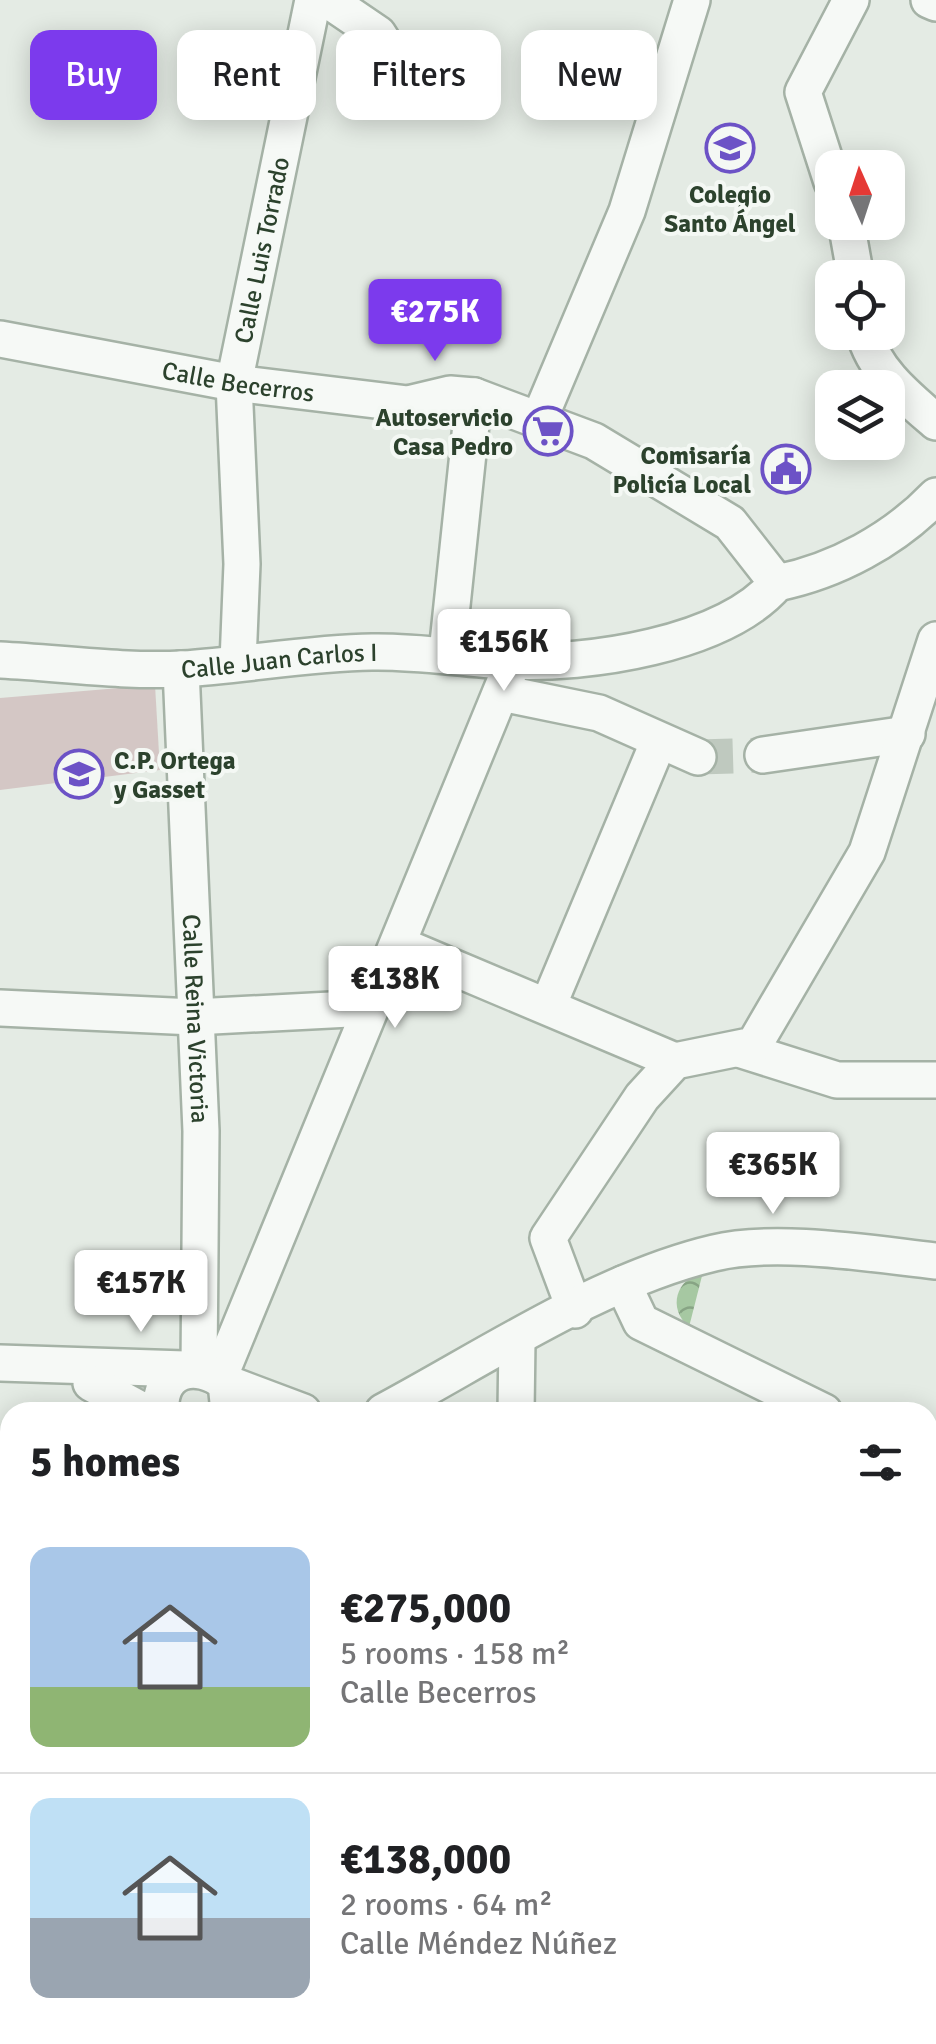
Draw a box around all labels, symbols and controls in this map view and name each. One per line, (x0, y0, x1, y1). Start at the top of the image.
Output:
chip: Buy (30, 30, 157, 120)
chip: Rent (177, 30, 316, 120)
chip: Filters (336, 30, 501, 120)
chip: New (521, 30, 657, 120)
school or university icon: Colegio Santo Ángel (704, 122, 756, 174)
north arrow (815, 150, 905, 240)
map controls (815, 150, 905, 460)
street label: Calle Luis Torrado (228, 154, 296, 346)
place label: Colegio Santo Ángel (664, 179, 796, 239)
button: locate (815, 260, 905, 350)
pin: €275K (365, 279, 505, 364)
text: €275K (391, 292, 479, 331)
street label: Calle Becerros (159, 355, 316, 409)
button: layers (815, 370, 905, 460)
place label: Autoservicio Casa Pedro (376, 402, 513, 462)
supermarket icon: Autoservicio Casa Pedro (522, 405, 574, 457)
place label: Comisaría Policía Local (613, 440, 751, 500)
public building icon: Comisaría Policía Local (760, 443, 812, 495)
pin: €156K (434, 609, 574, 694)
text: €156K (460, 622, 548, 661)
street label: Calle Juan Carlos I (180, 637, 378, 685)
place label: C.P. Ortega y Gasset (113, 745, 236, 805)
school or university icon: C.P. Ortega y Gasset (53, 748, 105, 800)
street label: Calle Reina Victoria (176, 913, 216, 1124)
pin: €138K (325, 946, 465, 1031)
text: €138K (351, 959, 439, 998)
pin: €365K (703, 1132, 843, 1217)
text: €365K (729, 1145, 817, 1184)
pin: €157K (71, 1250, 211, 1335)
text: €157K (97, 1263, 185, 1302)
icon: filters (853, 1435, 908, 1490)
text: 5 homes (30, 1437, 180, 1488)
text: €275,000 (340, 1583, 511, 1634)
icon: home (110, 1587, 230, 1707)
text: 5 rooms · 158 m² (340, 1634, 570, 1673)
text: Calle Becerros (340, 1673, 536, 1712)
text: €138,000 (340, 1834, 511, 1885)
icon: home (110, 1838, 230, 1958)
text: 2 rooms · 64 m² (340, 1885, 553, 1924)
text: Calle Méndez Núñez (340, 1924, 617, 1963)

